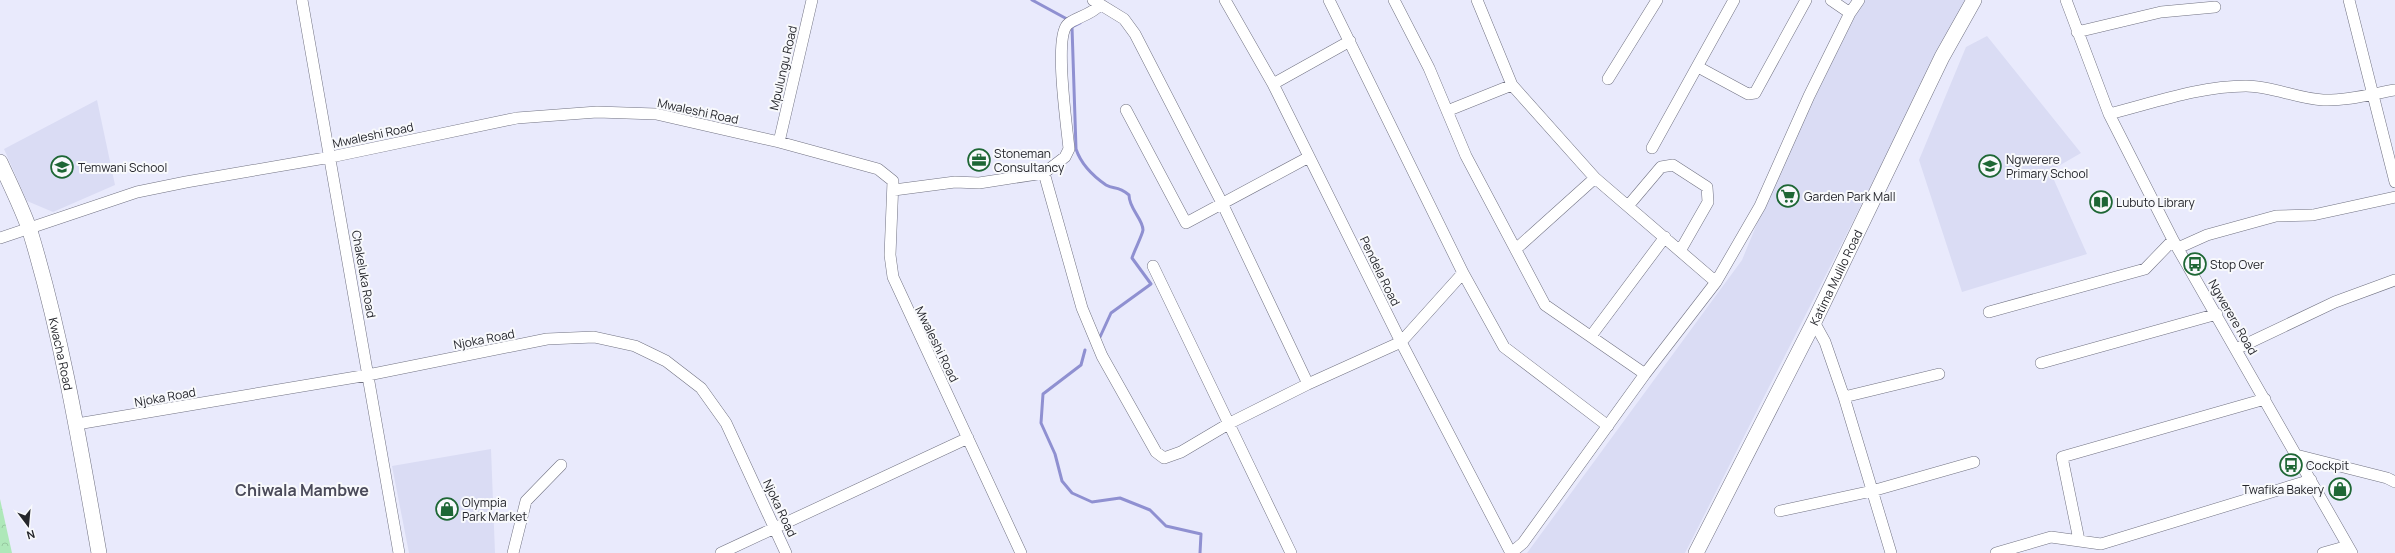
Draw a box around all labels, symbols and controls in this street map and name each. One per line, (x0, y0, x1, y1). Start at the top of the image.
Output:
street label: Mpulungu Road (765, 24, 801, 112)
street label: Mwaleshi Road (656, 94, 740, 128)
street label: Mwaleshi Road (331, 118, 415, 152)
place label: Stoneman Consultancy (994, 145, 1065, 176)
office icon: Stoneman Consultancy (966, 147, 992, 173)
place label: Ngwerere Primary School (2006, 151, 2088, 182)
school or university icon: Ngwerere Primary School (1977, 153, 2003, 179)
school or university icon: Temwani School (49, 154, 75, 180)
place label: Temwani School (78, 159, 167, 176)
supermarket icon: Garden Park Mall (1775, 183, 1801, 209)
place label: Garden Park Mall (1804, 188, 1895, 205)
library icon: Lubuto Library (2088, 189, 2114, 215)
place label: Lubuto Library (2116, 194, 2196, 211)
street label: Katima Mulilo Road (1805, 227, 1866, 328)
street label: Chakeluka Road (348, 229, 380, 319)
street label: Pendela Road (1356, 233, 1404, 309)
bus stop icon: Stop Over (2182, 251, 2208, 277)
place label: Stop Over (2210, 256, 2265, 273)
street label: Ngwerere Road (2204, 276, 2262, 358)
street label: Mwaleshi Road (911, 303, 963, 385)
street label: Kwacha Road (45, 316, 78, 392)
street label: Njoka Road (452, 325, 516, 353)
street label: Njoka Road (133, 383, 197, 411)
bus stop icon: Cockpit (2278, 452, 2304, 478)
place label: Cockpit (2306, 457, 2349, 474)
street label: Njoka Road (759, 476, 801, 540)
shop icon: Twafika Bakery (2327, 476, 2353, 502)
district label: Chiwala Mambwe (235, 479, 369, 501)
place label: Twafika Bakery (2242, 481, 2325, 498)
place label: Olympia Park Market (462, 494, 527, 525)
shop icon: Olympia Park Market (434, 496, 460, 522)
north arrow (8, 505, 48, 545)
text: N (25, 527, 37, 543)

